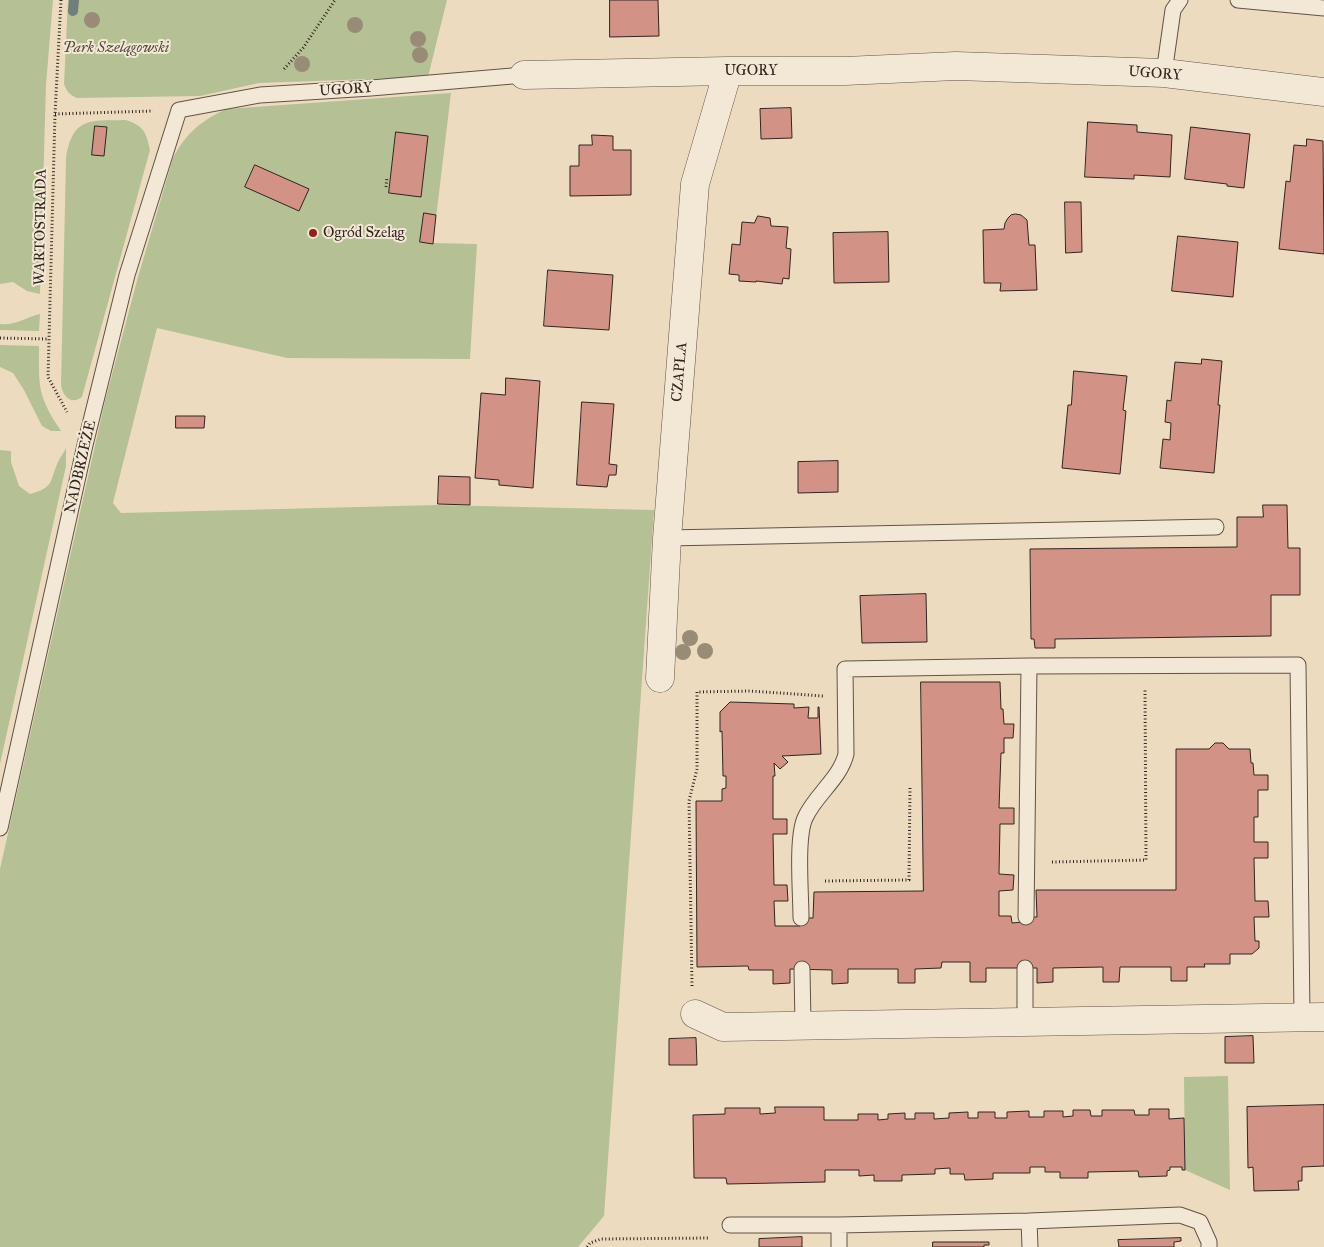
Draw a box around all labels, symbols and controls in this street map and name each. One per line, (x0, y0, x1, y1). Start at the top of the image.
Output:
park label: Park Szelągowski (63, 39, 169, 57)
street label: UGORY (724, 62, 778, 80)
street label: UGORY (1128, 63, 1182, 85)
street label: UGORY (319, 79, 373, 101)
street label: WARTOSTRADA (31, 168, 51, 286)
place label: Ogród Szeląg (323, 224, 405, 242)
marker: Ogród Szeląg (307, 227, 319, 239)
street label: CZAPLA (668, 341, 692, 403)
street label: NADBRZEŻE (62, 419, 100, 515)

